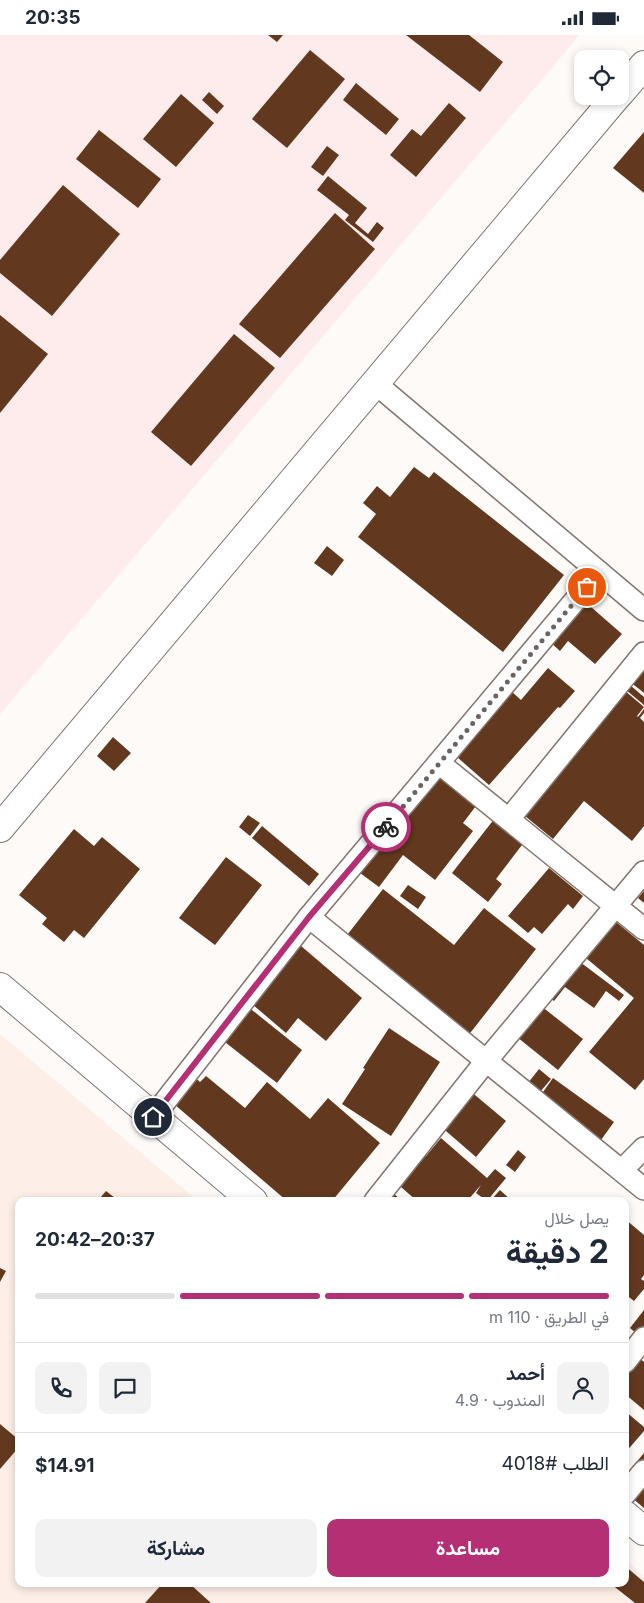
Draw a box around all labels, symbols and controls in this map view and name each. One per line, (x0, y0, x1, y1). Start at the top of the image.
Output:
text: 20:35 (25, 6, 81, 29)
map controls (574, 50, 629, 105)
button: locate (574, 50, 629, 105)
pin (566, 566, 608, 608)
icon: bag (573, 573, 601, 601)
courier (361, 802, 411, 852)
icon: bike (372, 813, 400, 841)
pin (132, 1096, 174, 1138)
icon: home (139, 1103, 167, 1131)
text: يصل خلال (544, 1208, 609, 1228)
text: 20:37–20:42 (35, 1228, 155, 1251)
text: 2 دقيقة (506, 1232, 609, 1271)
text: في الطريق · 110 m (489, 1307, 609, 1327)
button: phone (35, 1362, 87, 1414)
button: chat (99, 1362, 151, 1414)
text: أحمد (506, 1362, 545, 1385)
button: person (557, 1362, 609, 1414)
text: المندوب · 4.9 (455, 1390, 545, 1410)
text: الطلب #4018 (501, 1452, 609, 1475)
text: $14.91 (35, 1454, 94, 1477)
button: مشاركة (35, 1519, 317, 1577)
button: مساعدة (327, 1519, 609, 1577)

